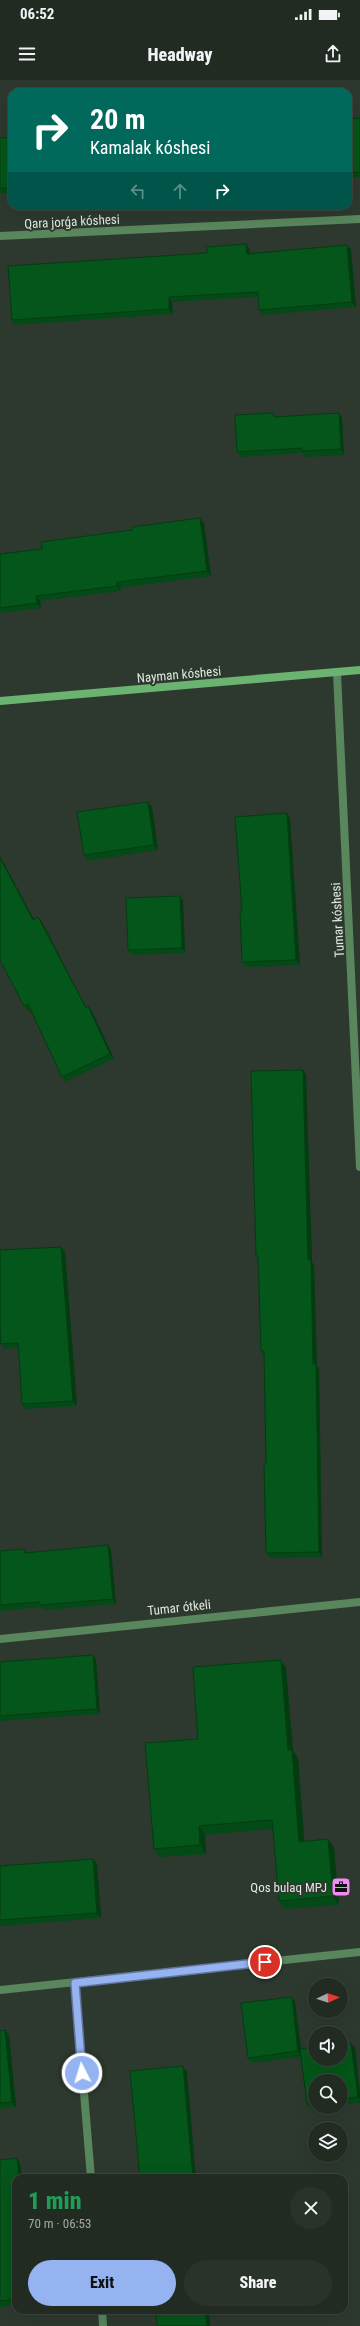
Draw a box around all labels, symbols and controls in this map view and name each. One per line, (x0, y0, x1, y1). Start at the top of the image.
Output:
text: 06:52 (20, 5, 54, 23)
icon: menu (16, 43, 38, 65)
icon: share (322, 43, 344, 65)
text: Headway (148, 44, 212, 65)
text: 20 m (90, 103, 146, 136)
icon: right (24, 104, 76, 156)
text: Kamalak kóshesi (90, 137, 210, 158)
icon: left (127, 180, 149, 202)
icon: ahead (169, 180, 191, 202)
icon: right (211, 180, 233, 202)
street label: Qara jorǵa kóshesi (24, 212, 120, 231)
street label: Nayman kóshesi (136, 663, 222, 686)
street label: Tumar kóshesi (328, 882, 347, 958)
street label: Tumar ótkeli (147, 1597, 211, 1618)
office icon: Qos bulaq MPJ (330, 1876, 352, 1898)
place label: Qos bulaq MPJ (250, 1880, 327, 1895)
pin (248, 1945, 282, 1979)
icon: arrive (254, 1951, 276, 1973)
north arrow (308, 1978, 348, 2018)
map controls (308, 1978, 348, 2162)
button: sound (308, 2026, 348, 2066)
position arrow (61, 2052, 103, 2094)
button: search (308, 2074, 348, 2114)
button: layers (308, 2122, 348, 2162)
text: 1 min (28, 2187, 82, 2215)
button: close (290, 2187, 332, 2229)
text: 70 m · 06:53 (28, 2216, 91, 2231)
button: Exit (28, 2260, 176, 2306)
button: Share (184, 2260, 332, 2306)

